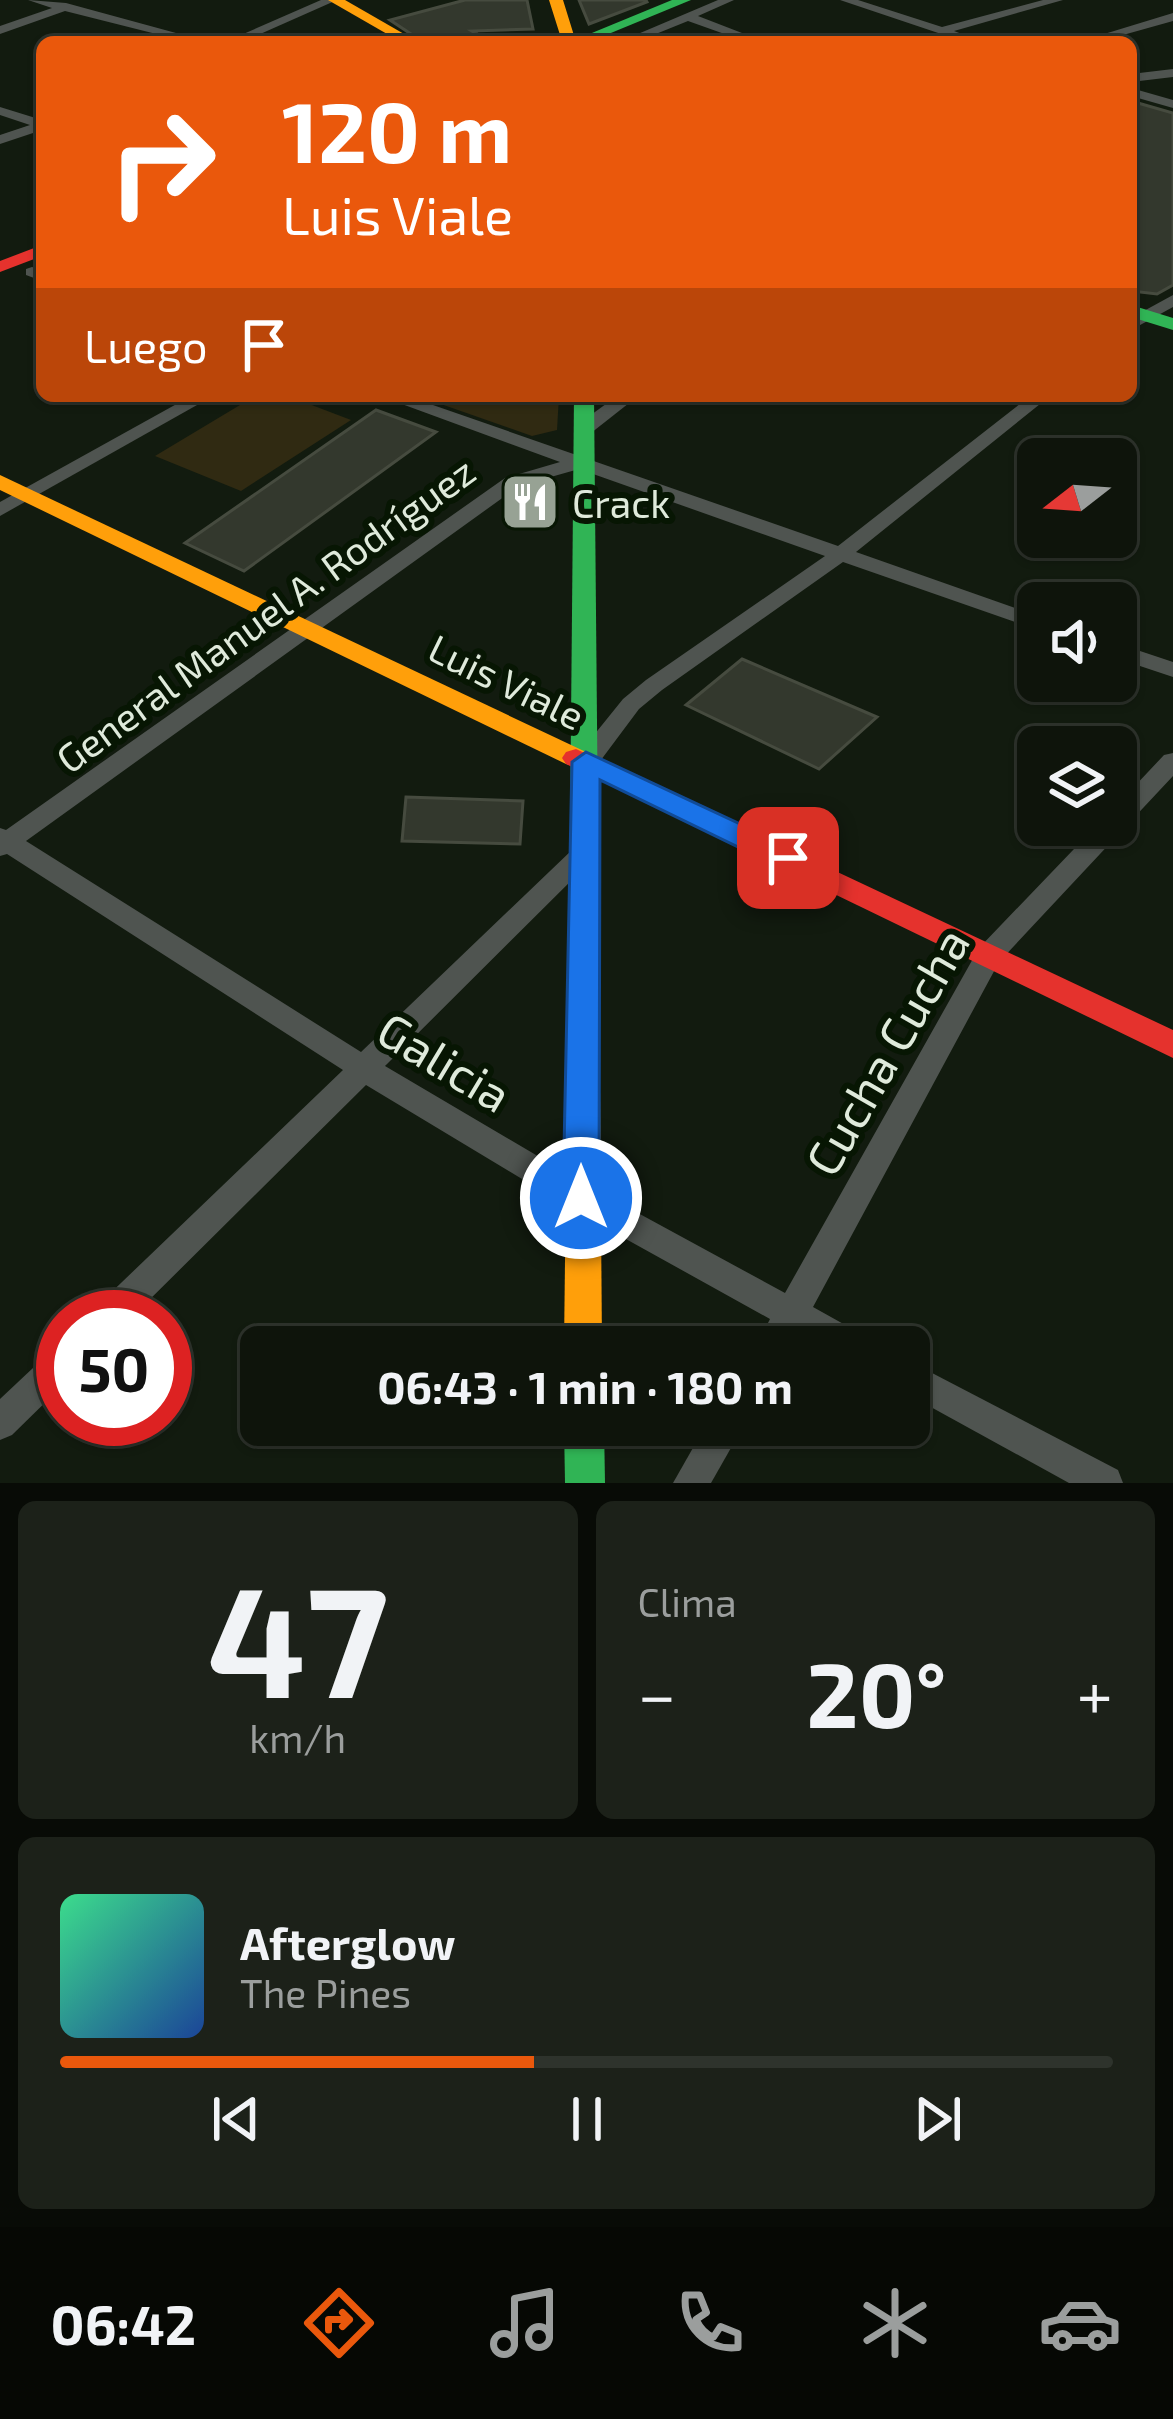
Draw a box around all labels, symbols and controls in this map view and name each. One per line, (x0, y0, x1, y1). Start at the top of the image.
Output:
text: 120 m (282, 79, 512, 180)
icon: right (84, 84, 240, 240)
text: Luis Viale (282, 181, 513, 246)
icon: arrive (231, 312, 297, 378)
text: Luego (84, 318, 207, 372)
north arrow (1017, 438, 1137, 558)
map controls (1017, 438, 1137, 846)
street label: General Manuel A. Rodríguez (47, 446, 483, 782)
restaurant icon: Crack (499, 471, 561, 533)
place label: Crack (572, 479, 670, 526)
button: sound (1017, 582, 1137, 702)
street label: Luis Viale (422, 623, 592, 739)
button: layers (1017, 726, 1137, 846)
pin (737, 807, 839, 909)
icon: arrive (755, 825, 821, 891)
street label: Cucha Cucha (792, 917, 980, 1185)
street label: Galicia (368, 999, 522, 1123)
position arrow (518, 1135, 644, 1261)
speed limit sign: 50 (36, 1290, 192, 1446)
text: 06:43 · 1 min · 180 m (377, 1359, 793, 1413)
text: 47 (207, 1542, 389, 1729)
text: Clima (638, 1578, 737, 1625)
text: 20° (806, 1638, 946, 1746)
text: − (638, 1653, 676, 1732)
text: + (1077, 1653, 1113, 1732)
text: km/h (249, 1714, 346, 1761)
text: Afterglow (240, 1915, 456, 1969)
text: The Pines (240, 1969, 411, 2016)
icon: previous (203, 2086, 269, 2152)
icon: pause (554, 2086, 620, 2152)
icon: next (905, 2086, 971, 2152)
icon: directions (297, 2281, 381, 2365)
icon: music (483, 2281, 567, 2365)
icon: phone (668, 2281, 752, 2365)
icon: climate (853, 2281, 937, 2365)
icon: car (1038, 2281, 1122, 2365)
text: 06:42 (51, 2291, 196, 2356)

